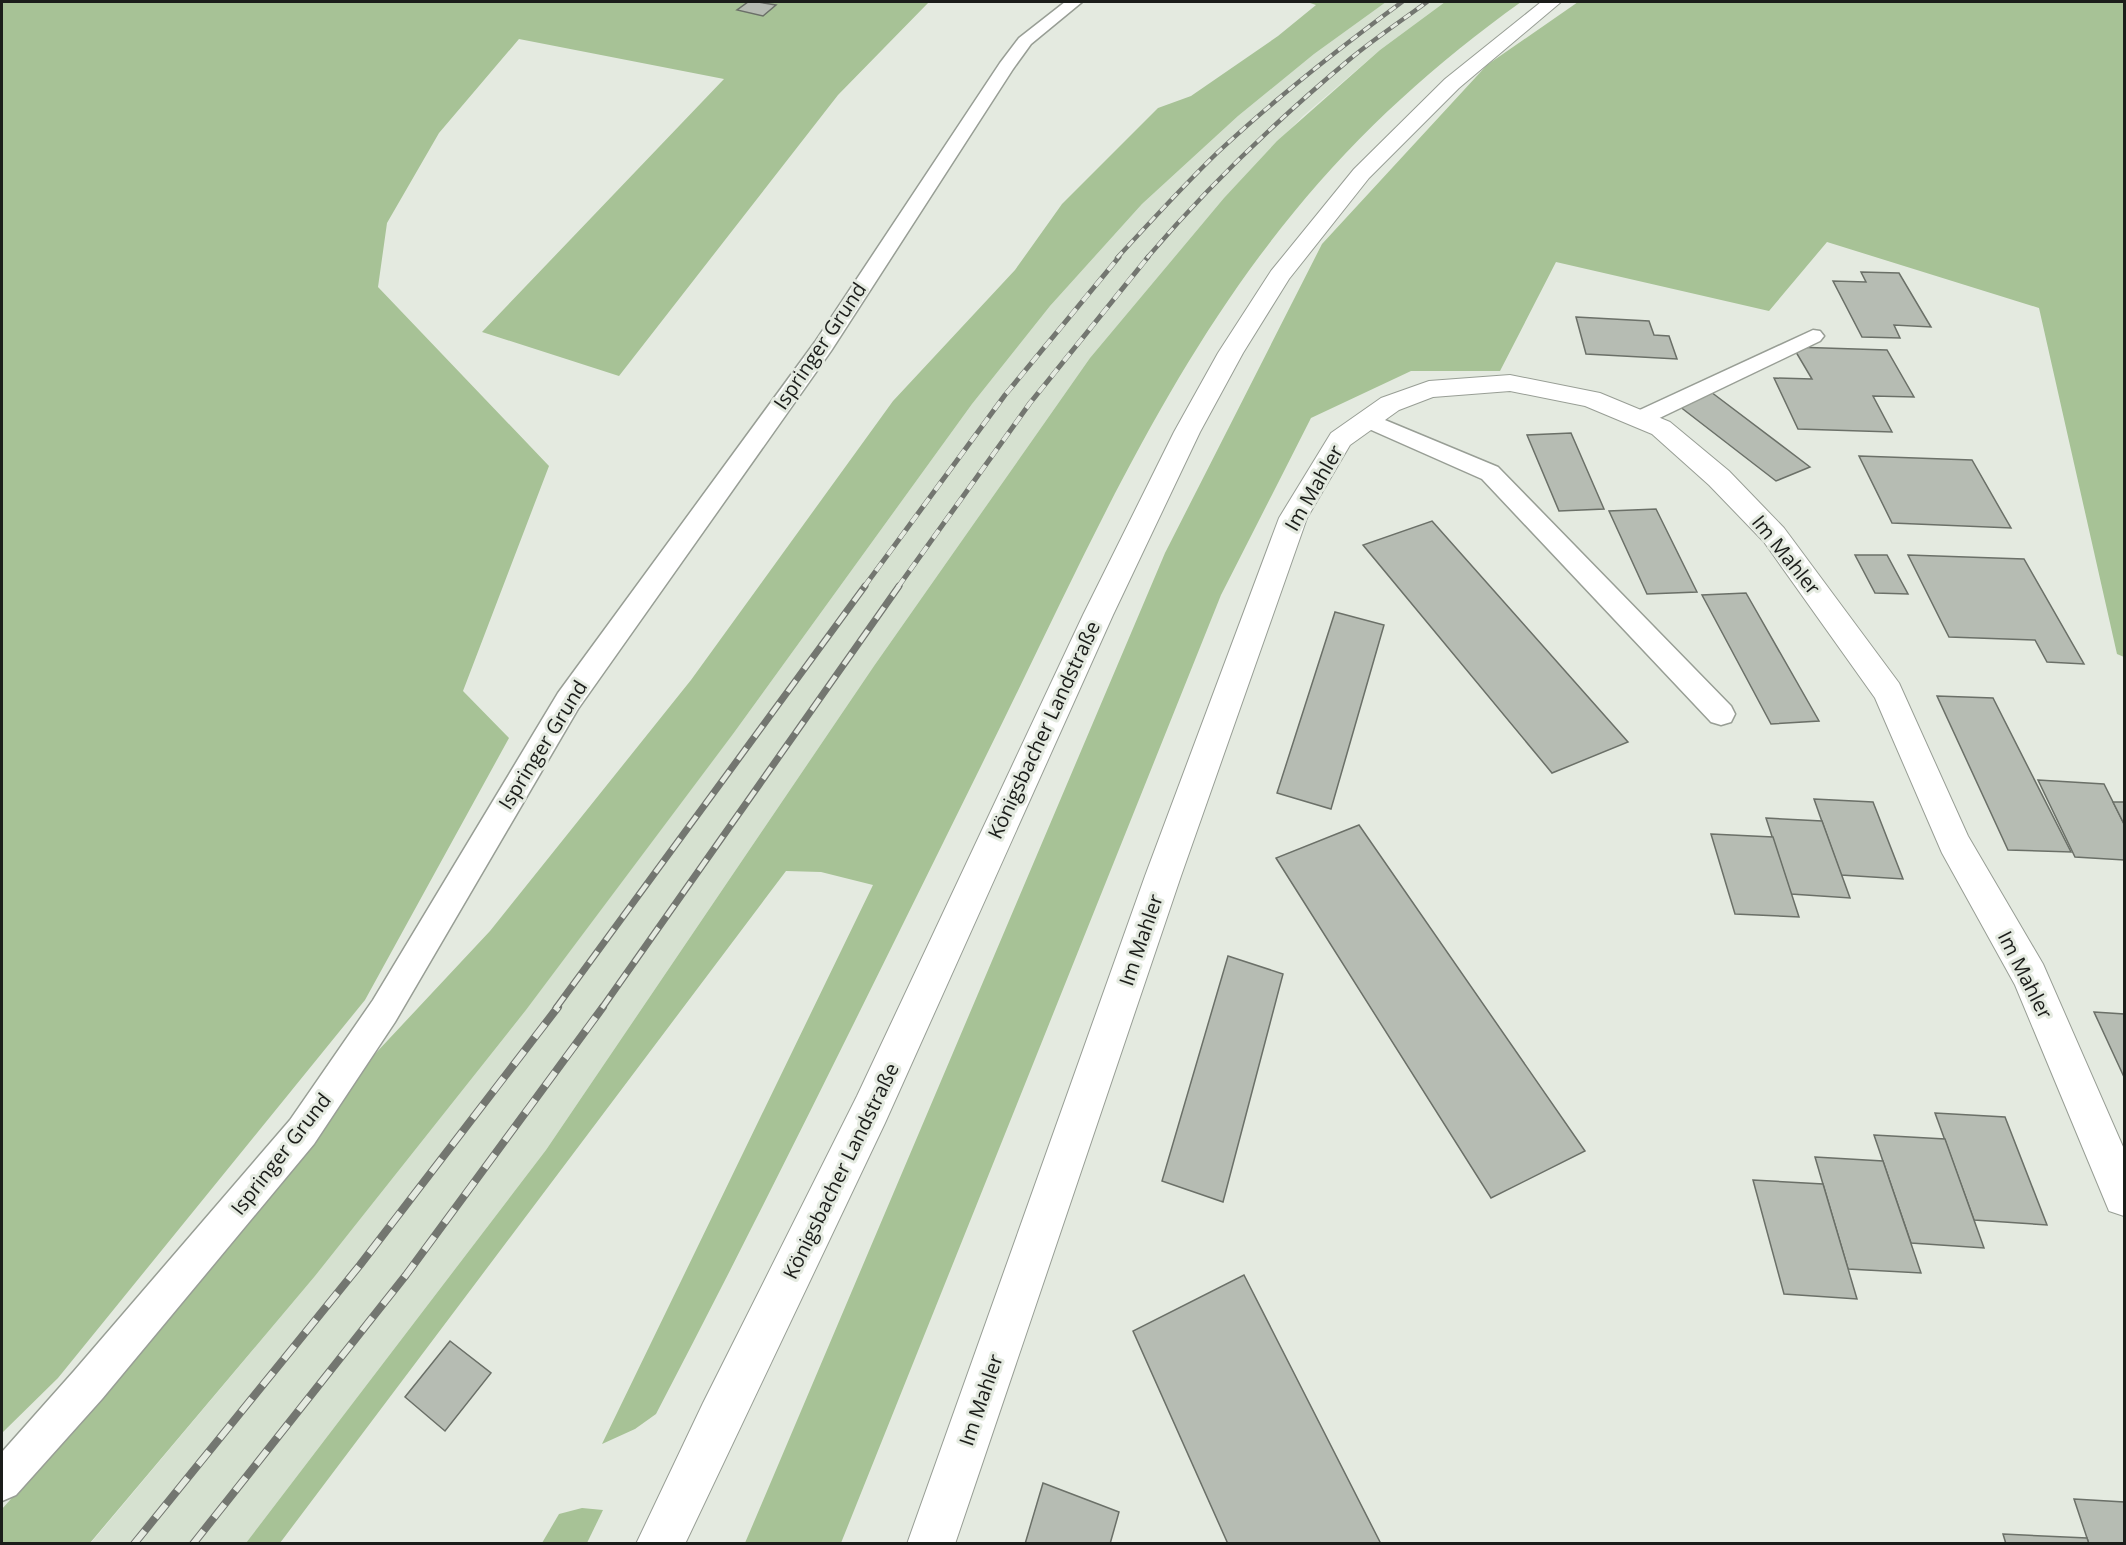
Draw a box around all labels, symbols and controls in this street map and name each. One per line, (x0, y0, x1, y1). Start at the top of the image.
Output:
street label: Ispringer Grund (767, 277, 872, 415)
street label: Im Mahler (1278, 440, 1349, 536)
street label: Im Mahler (1746, 509, 1827, 600)
street label: Königsbacher Landstraße (981, 616, 1106, 843)
street label: Ispringer Grund (492, 675, 593, 815)
street label: Im Mahler (1112, 890, 1169, 989)
street label: Im Mahler (1992, 926, 2059, 1023)
street label: Königsbacher Landstraße (776, 1058, 905, 1283)
street label: Ispringer Grund (224, 1087, 337, 1220)
street label: Im Mahler (952, 1350, 1009, 1449)

